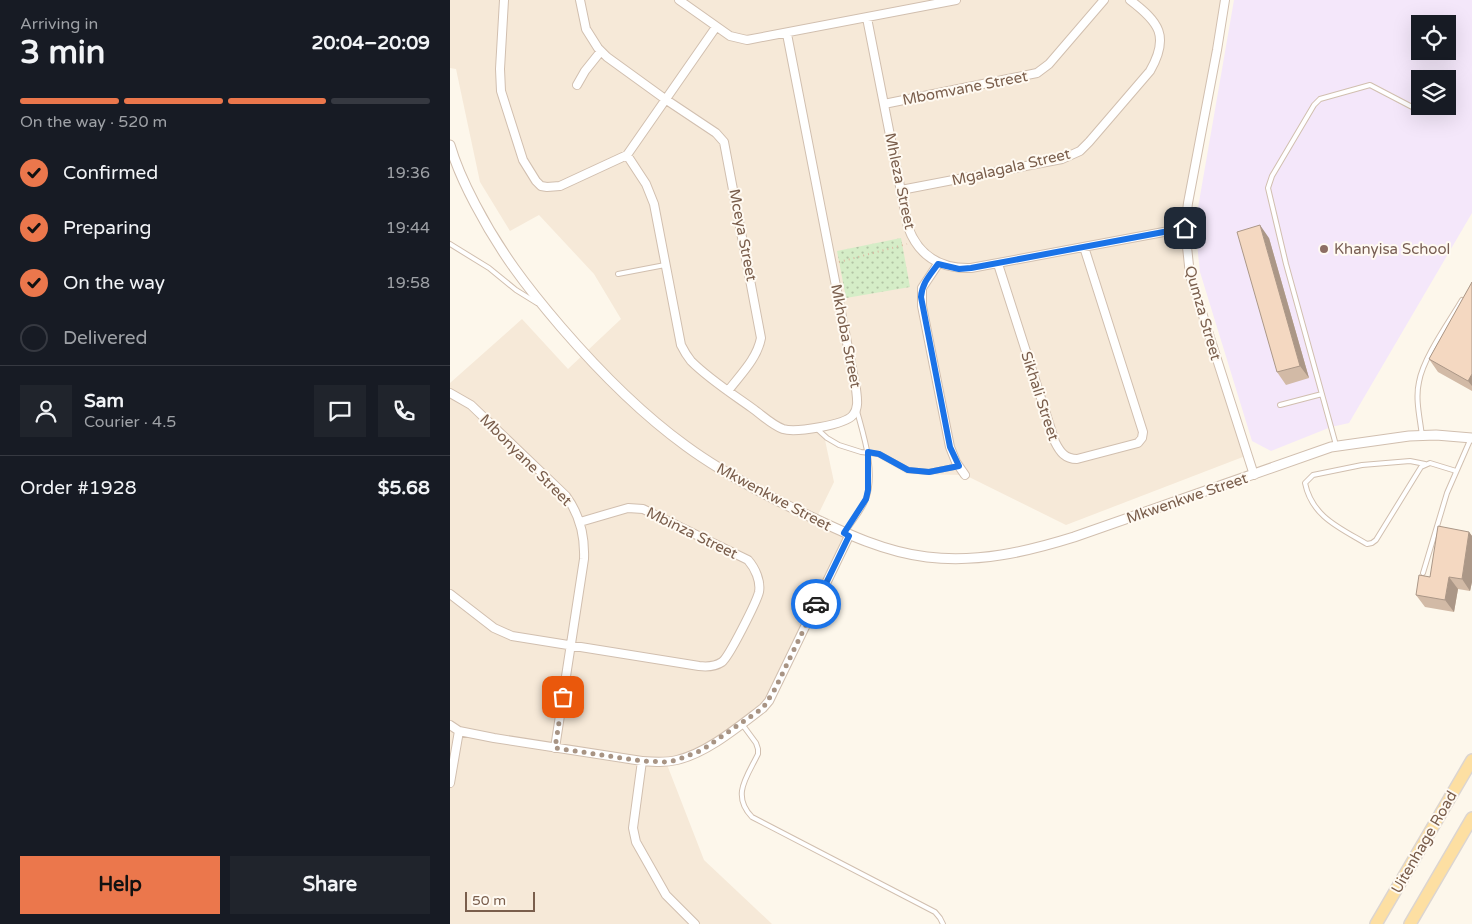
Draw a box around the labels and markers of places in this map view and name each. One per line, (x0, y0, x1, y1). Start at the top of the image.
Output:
pin (1164, 207, 1206, 249)
place label: Khanyisa School (1334, 240, 1450, 258)
marker: Khanyisa School (1318, 243, 1330, 255)
pin (542, 676, 584, 718)

